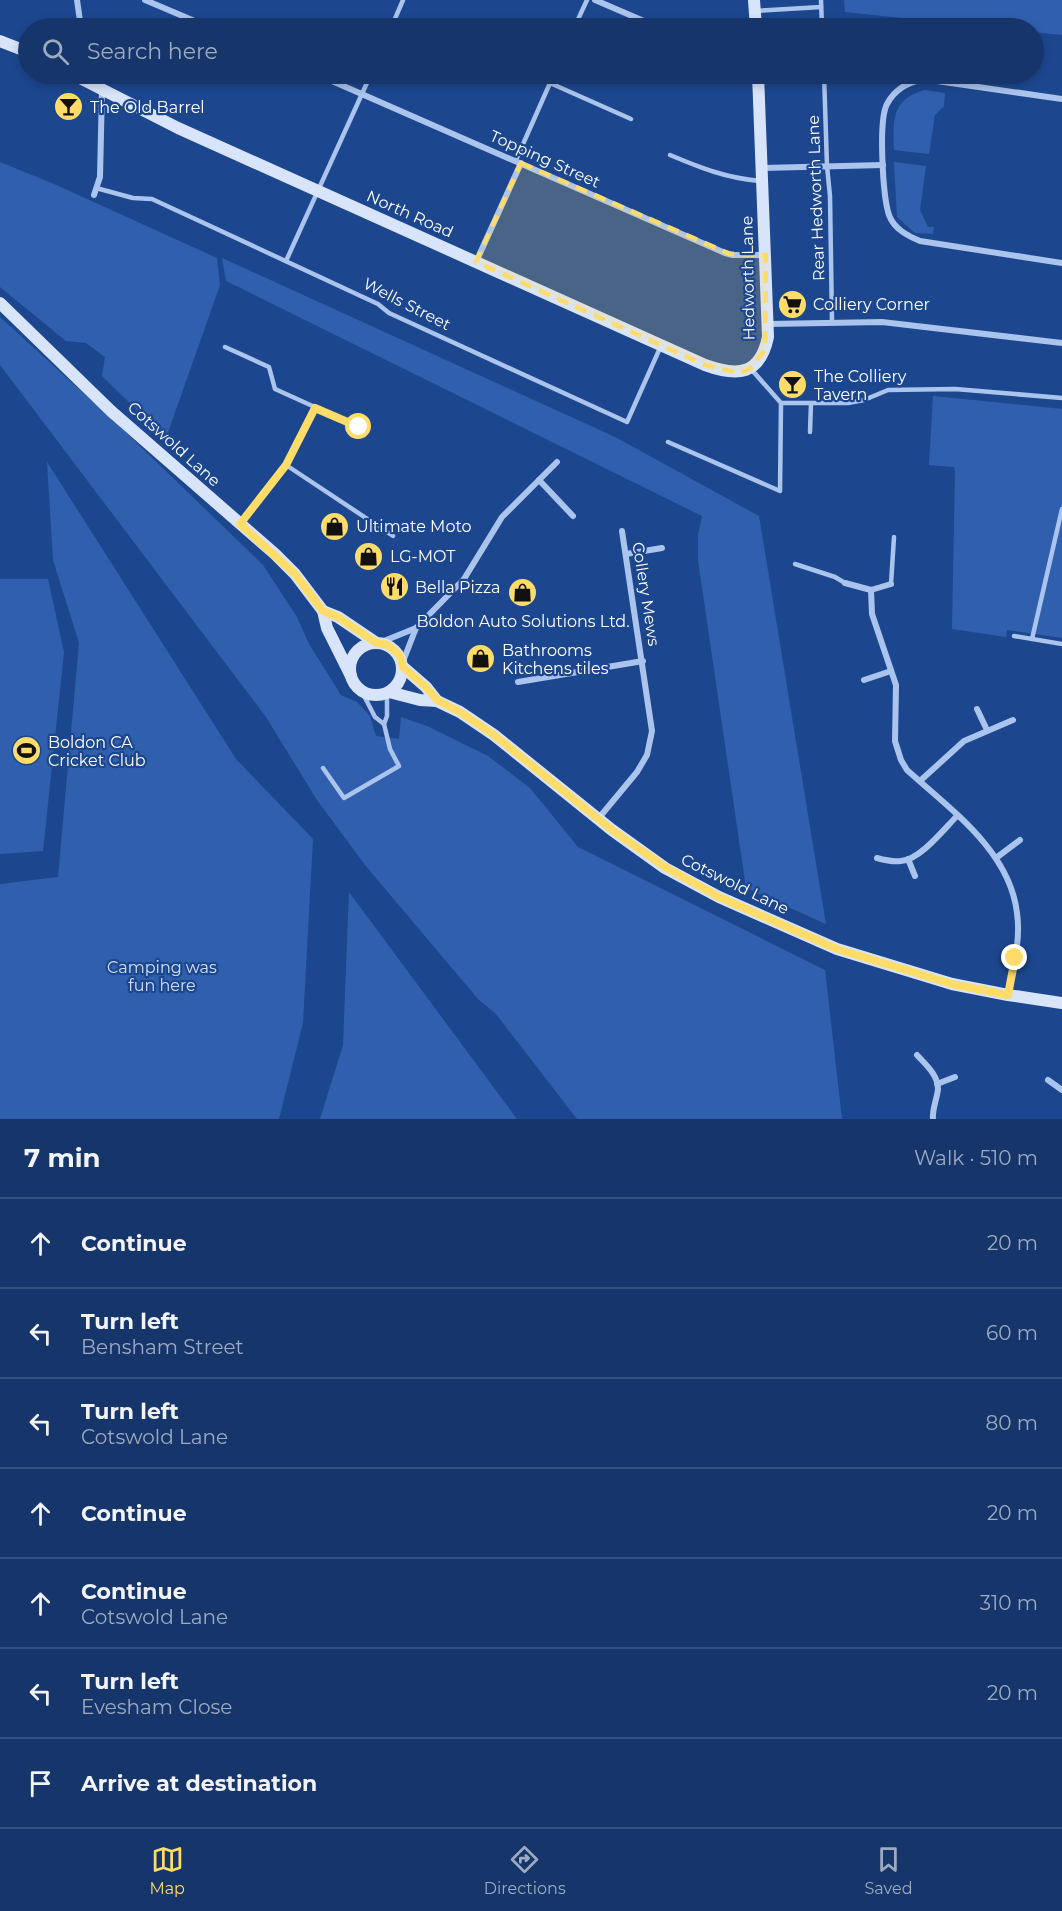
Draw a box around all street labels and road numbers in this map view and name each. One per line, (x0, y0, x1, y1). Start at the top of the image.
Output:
street label: Rear Hedworth Lane (804, 115, 828, 281)
street label: Topping Street (487, 126, 604, 192)
street label: North Road (364, 186, 456, 242)
street label: Hedworth Lane (737, 215, 759, 341)
street label: Wells Street (360, 274, 454, 334)
street label: Cotswold Lane (124, 398, 224, 490)
street label: Collery Mews (628, 541, 664, 648)
street label: Cotswold Lane (678, 850, 792, 918)

